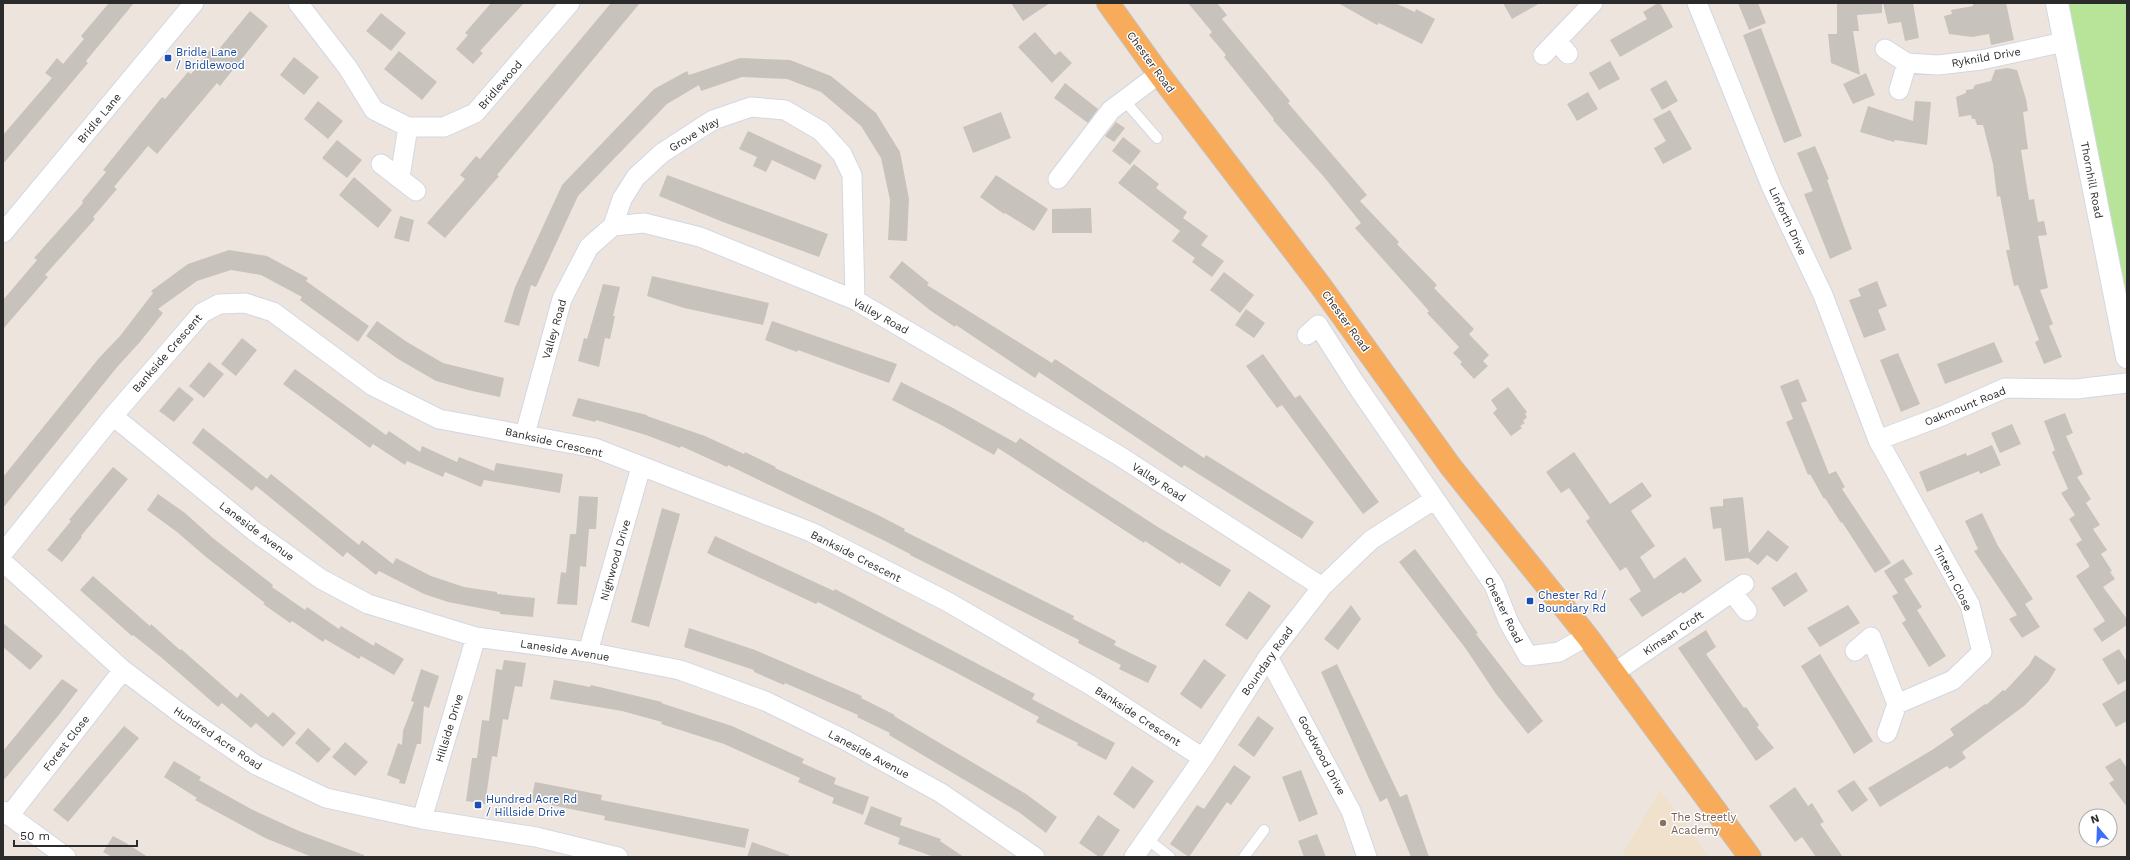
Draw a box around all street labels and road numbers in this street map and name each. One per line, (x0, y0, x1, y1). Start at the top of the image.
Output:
street label: Chester Road (1124, 29, 1177, 95)
street label: Ryknild Drive (1951, 45, 2022, 70)
street label: Bridlewood (476, 58, 525, 112)
street label: Bridle Lane (75, 91, 124, 146)
street label: Grove Way (667, 114, 722, 154)
street label: Thornhill Road (2078, 141, 2105, 220)
street label: Linforth Drive (1766, 185, 1809, 257)
street label: Chester Road (1319, 288, 1372, 354)
street label: Valley Road (851, 296, 911, 337)
street label: Valley Road (540, 298, 569, 360)
street label: Bankside Crescent (130, 311, 205, 395)
street label: Oakmount Road (1923, 384, 2008, 429)
street label: Bankside Crescent (504, 425, 604, 460)
street label: Valley Road (1129, 460, 1188, 505)
street label: Laneside Avenue (217, 499, 297, 564)
street label: Nighwood Drive (598, 518, 633, 602)
street label: Bankside Crescent (808, 528, 904, 585)
street label: Tintern Close (1930, 543, 1975, 613)
street label: Chester Road (1482, 575, 1525, 646)
street label: Kimsan Croft (1641, 608, 1706, 658)
street label: Boundary Road (1239, 624, 1296, 698)
street label: Laneside Avenue (519, 637, 610, 664)
street label: Bankside Crescent (1092, 684, 1183, 749)
street label: Hillside Drive (433, 692, 466, 764)
street label: Hundred Acre Road (171, 704, 264, 773)
street label: Forest Close (41, 713, 92, 774)
street label: Goodwood Drive (1295, 713, 1348, 797)
street label: Laneside Avenue (826, 728, 912, 781)

